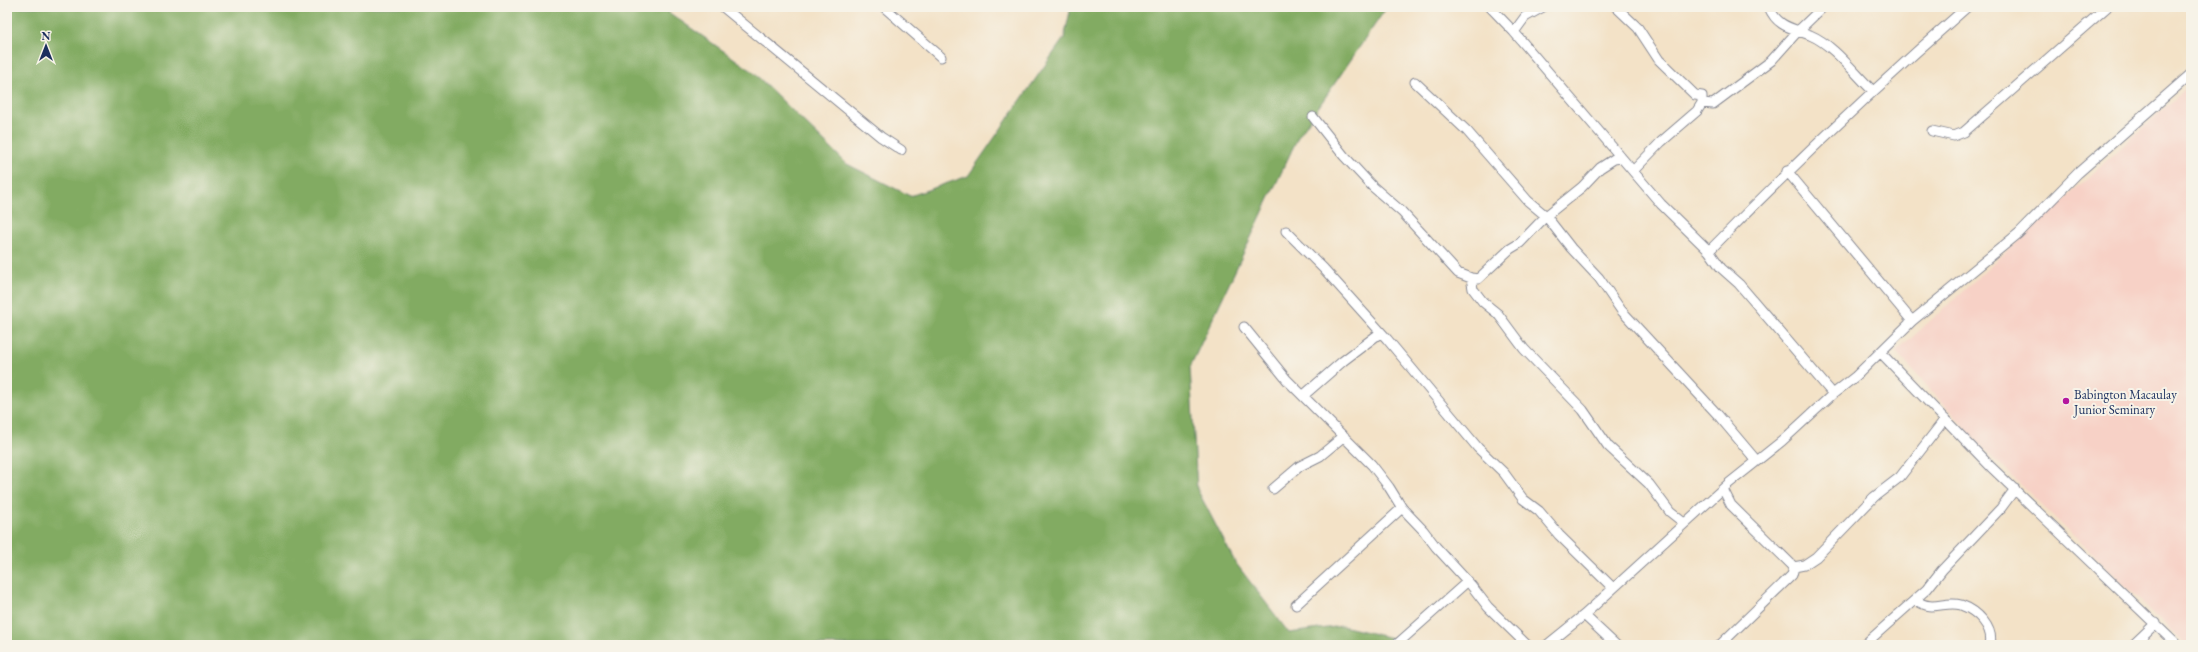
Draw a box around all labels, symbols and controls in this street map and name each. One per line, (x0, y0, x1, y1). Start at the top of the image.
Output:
north arrow (26, 26, 66, 66)
text: N (42, 29, 51, 43)
place label: Babington Macaulay Junior Seminary (2073, 386, 2177, 418)
marker: Babington Macaulay Junior Seminary (2061, 396, 2071, 406)

